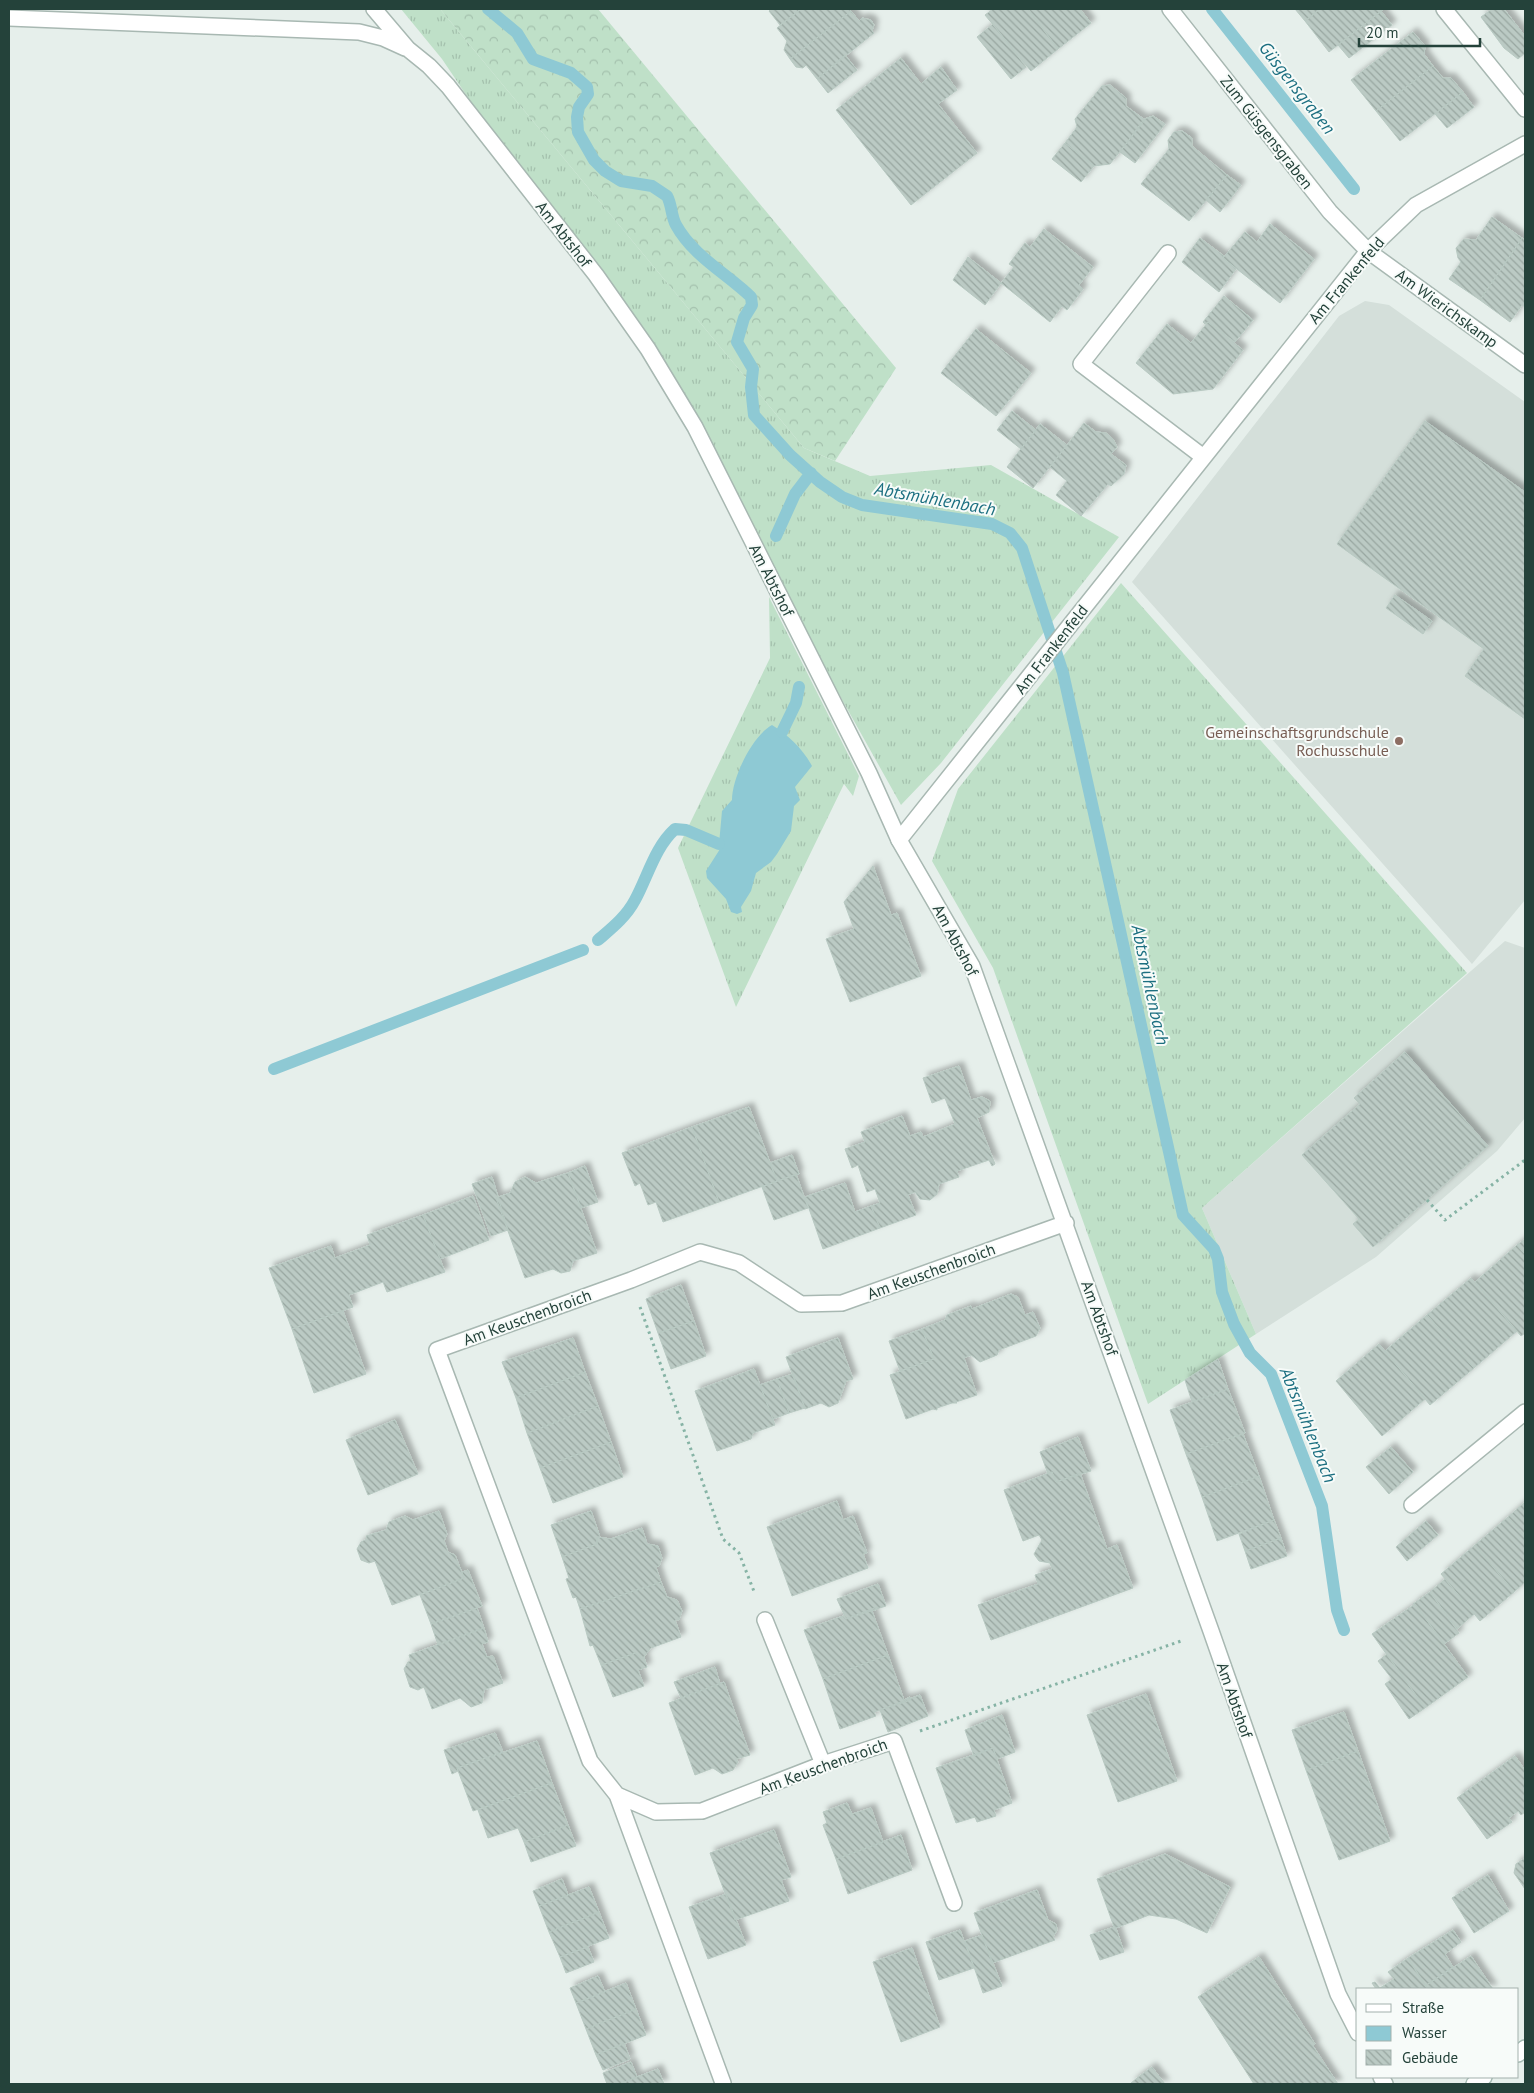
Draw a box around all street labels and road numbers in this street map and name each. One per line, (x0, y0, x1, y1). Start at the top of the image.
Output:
street label: Zum Güsgensgraben (1216, 71, 1318, 193)
street label: Am Abtshof (532, 197, 597, 272)
street label: Am Frankenfeld (1304, 232, 1388, 328)
street label: Am Wierichskamp (1392, 264, 1502, 352)
street label: Am Abtshof (745, 540, 799, 620)
street label: Am Frankenfeld (1010, 600, 1092, 698)
street label: Am Abtshof (929, 901, 984, 980)
street label: Am Keuschenbroich (864, 1239, 998, 1303)
street label: Am Abtshof (1077, 1278, 1123, 1359)
street label: Am Keuschenbroich (460, 1285, 594, 1349)
street label: Am Abtshof (1213, 1660, 1258, 1741)
street label: Am Keuschenbroich (756, 1734, 890, 1798)

